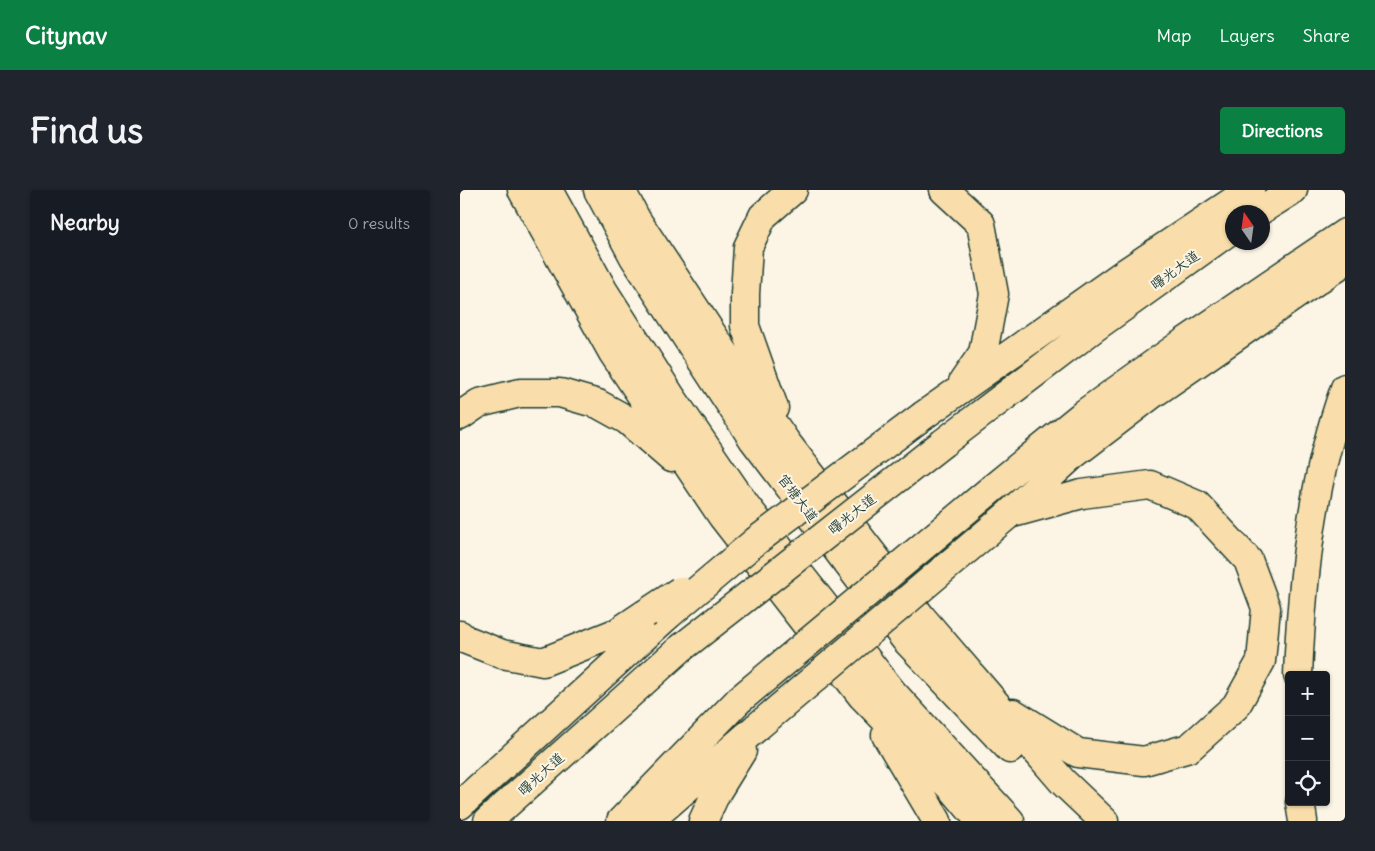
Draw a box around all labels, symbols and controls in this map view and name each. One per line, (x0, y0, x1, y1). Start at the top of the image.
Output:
text: Citynav (25, 20, 107, 50)
text: Map (1156, 24, 1191, 47)
text: Layers (1219, 24, 1275, 47)
text: Share (1303, 24, 1350, 47)
button: Directions (1220, 107, 1345, 154)
text: Find us (30, 108, 143, 152)
north arrow (1225, 205, 1270, 250)
text: Nearby (50, 209, 120, 236)
text: 0 results (348, 213, 410, 233)
street label: 曙光大道 (1147, 246, 1203, 294)
street label: 官塘大道 (774, 470, 822, 526)
street label: 曙光大道 (824, 490, 880, 538)
map controls (1285, 671, 1330, 806)
button: + (1285, 671, 1330, 716)
button: − (1285, 716, 1330, 761)
street label: 曙光大道 (514, 749, 568, 799)
button: locate (1285, 761, 1330, 806)

